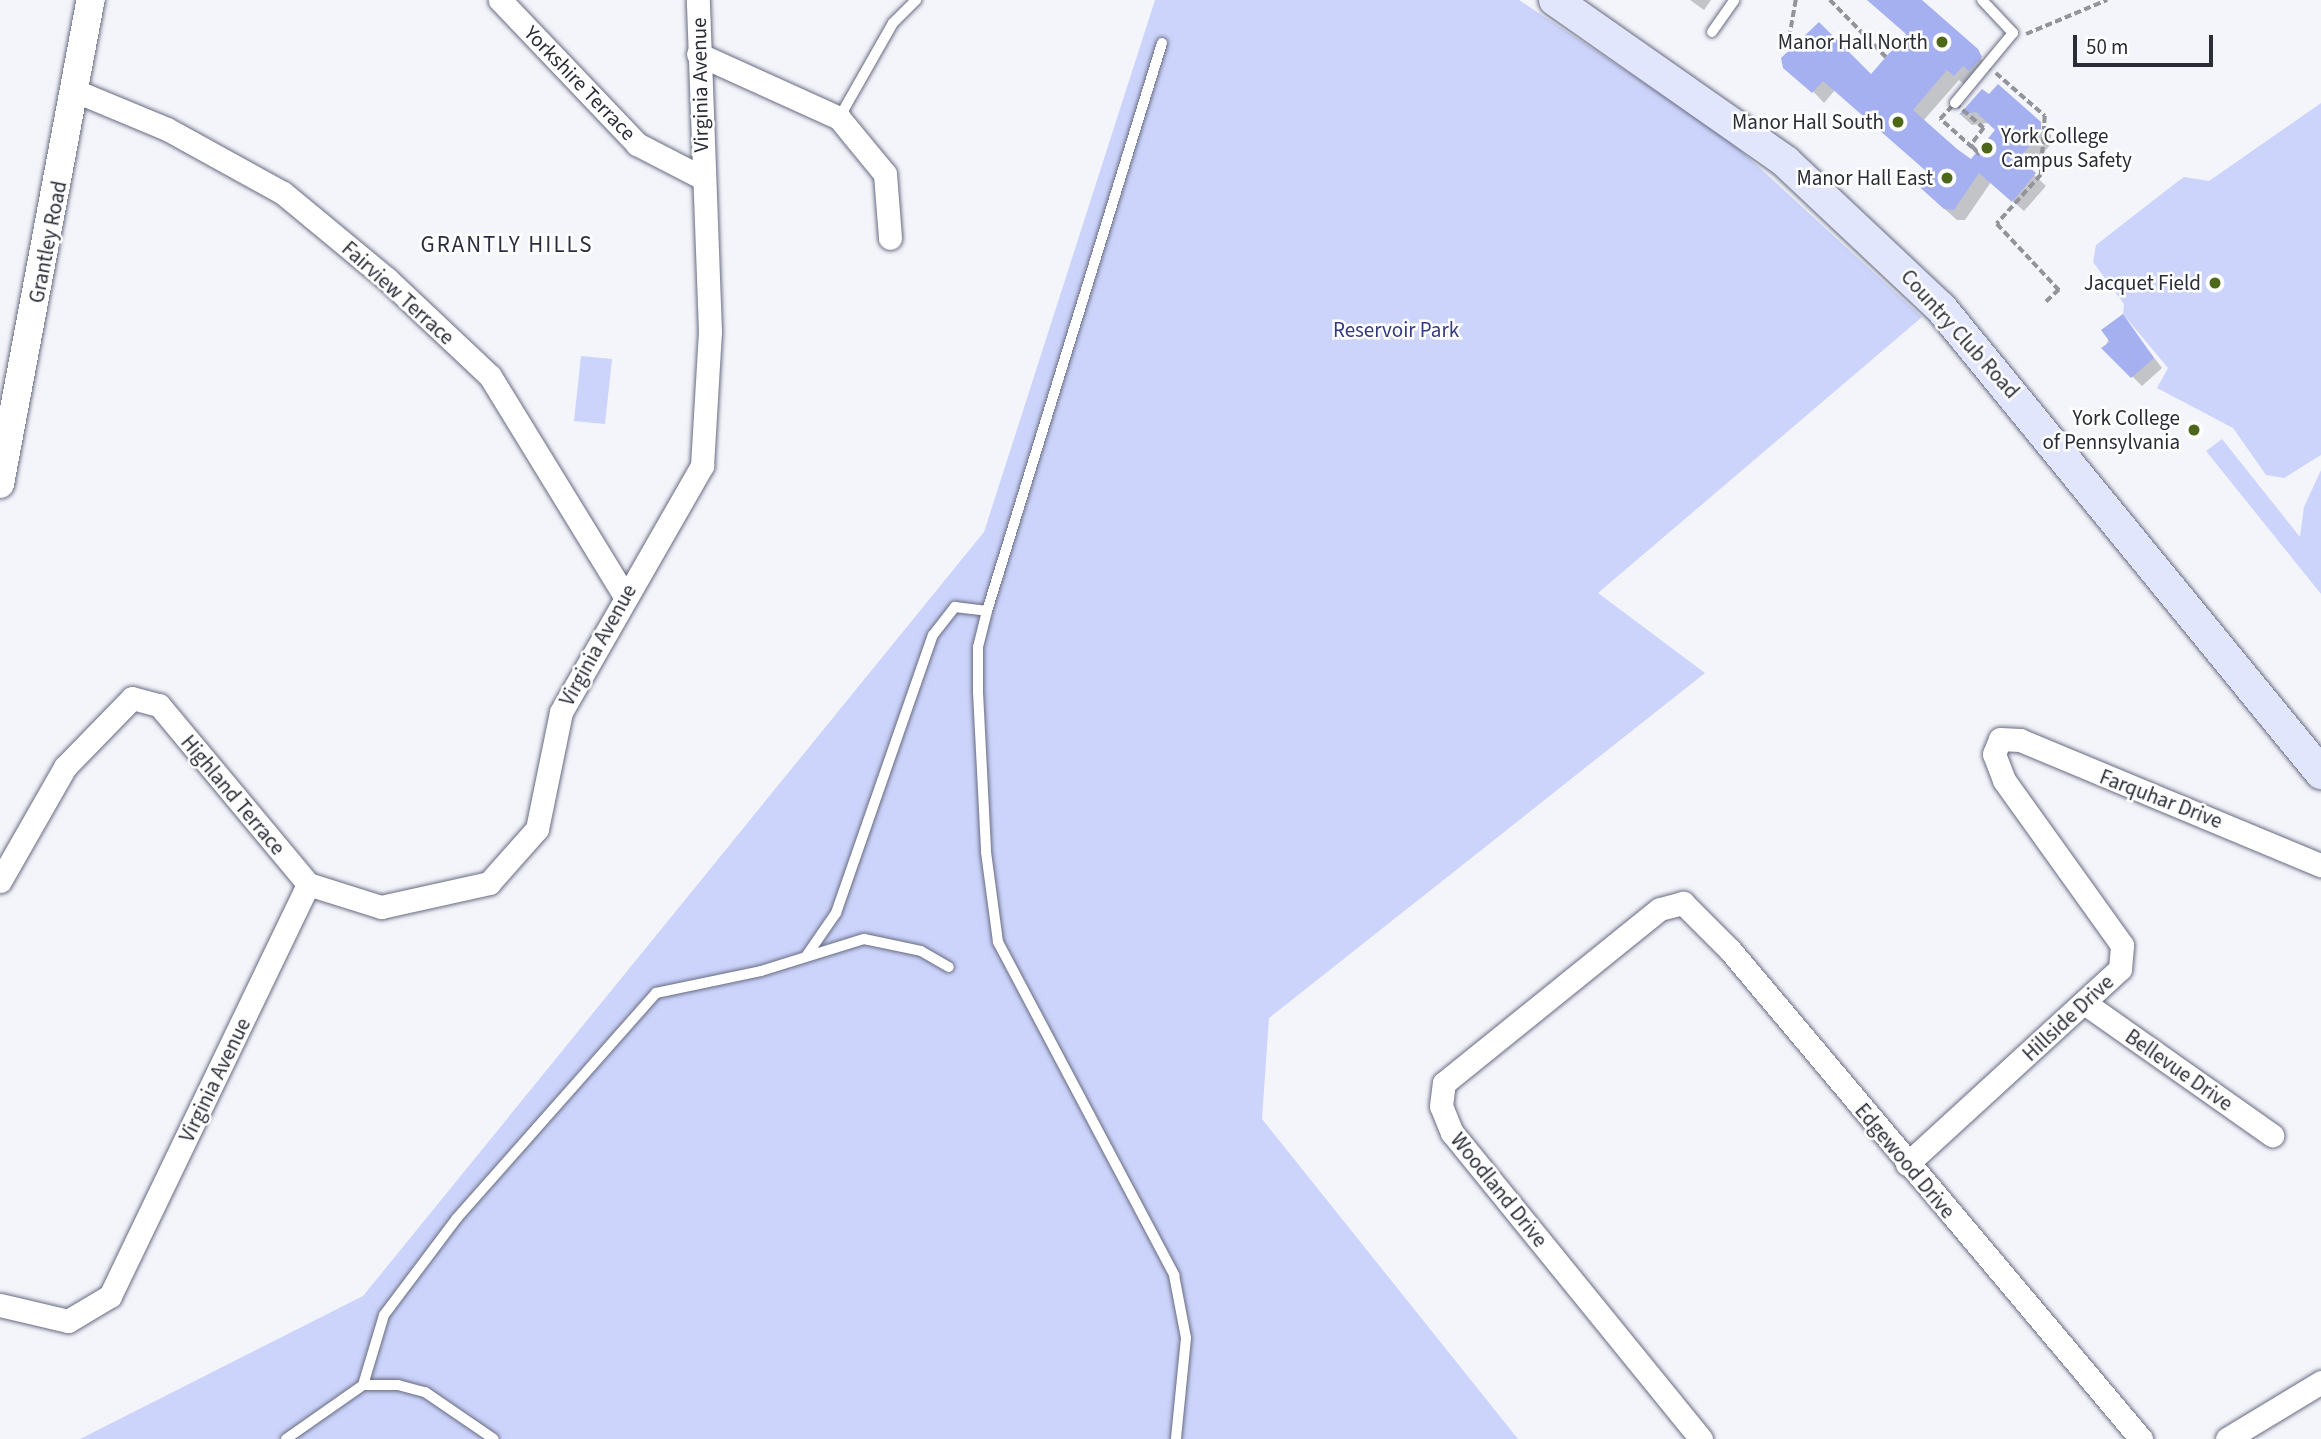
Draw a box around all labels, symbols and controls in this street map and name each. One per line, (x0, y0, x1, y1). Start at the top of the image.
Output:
street label: Virginia Avenue (686, 17, 714, 153)
street label: Yorkshire Terrace (519, 20, 641, 146)
scale bar (2076, 21, 2216, 65)
place label: Manor Hall North (1778, 29, 1928, 55)
text: 50 m (2086, 32, 2128, 62)
marker: Manor Hall North (1934, 34, 1950, 50)
place label: Manor Hall South (1732, 109, 1884, 135)
marker: Manor Hall South (1890, 114, 1906, 130)
place label: York College Campus Safety (2001, 123, 2132, 173)
marker: York College Campus Safety (1979, 140, 1995, 156)
place label: Manor Hall East (1796, 165, 1933, 191)
marker: Manor Hall East (1939, 170, 1955, 186)
street label: Grantley Road (24, 179, 72, 305)
district label: GRANTLY HILLS (422, 231, 592, 259)
street label: Fairview Terrace (337, 236, 459, 350)
street label: Country Club Road (1895, 264, 2025, 404)
place label: Jacquet Field (2084, 270, 2201, 296)
marker: Jacquet Field (2207, 275, 2223, 291)
park label: Reservoir Park (1333, 317, 1459, 343)
place label: York College of Pennsylvania (2042, 405, 2180, 455)
marker: York College of Pennsylvania (2186, 422, 2202, 438)
street label: Virginia Avenue (554, 580, 642, 710)
street label: Highland Terrace (176, 730, 290, 860)
street label: Farquhar Drive (2096, 764, 2226, 834)
street label: Hillside Drive (2017, 969, 2119, 1067)
street label: Virginia Avenue (174, 1014, 256, 1146)
street label: Bellevue Drive (2120, 1024, 2238, 1116)
street label: Edgewood Drive (1850, 1098, 1960, 1224)
street label: Woodland Drive (1445, 1128, 1553, 1252)

